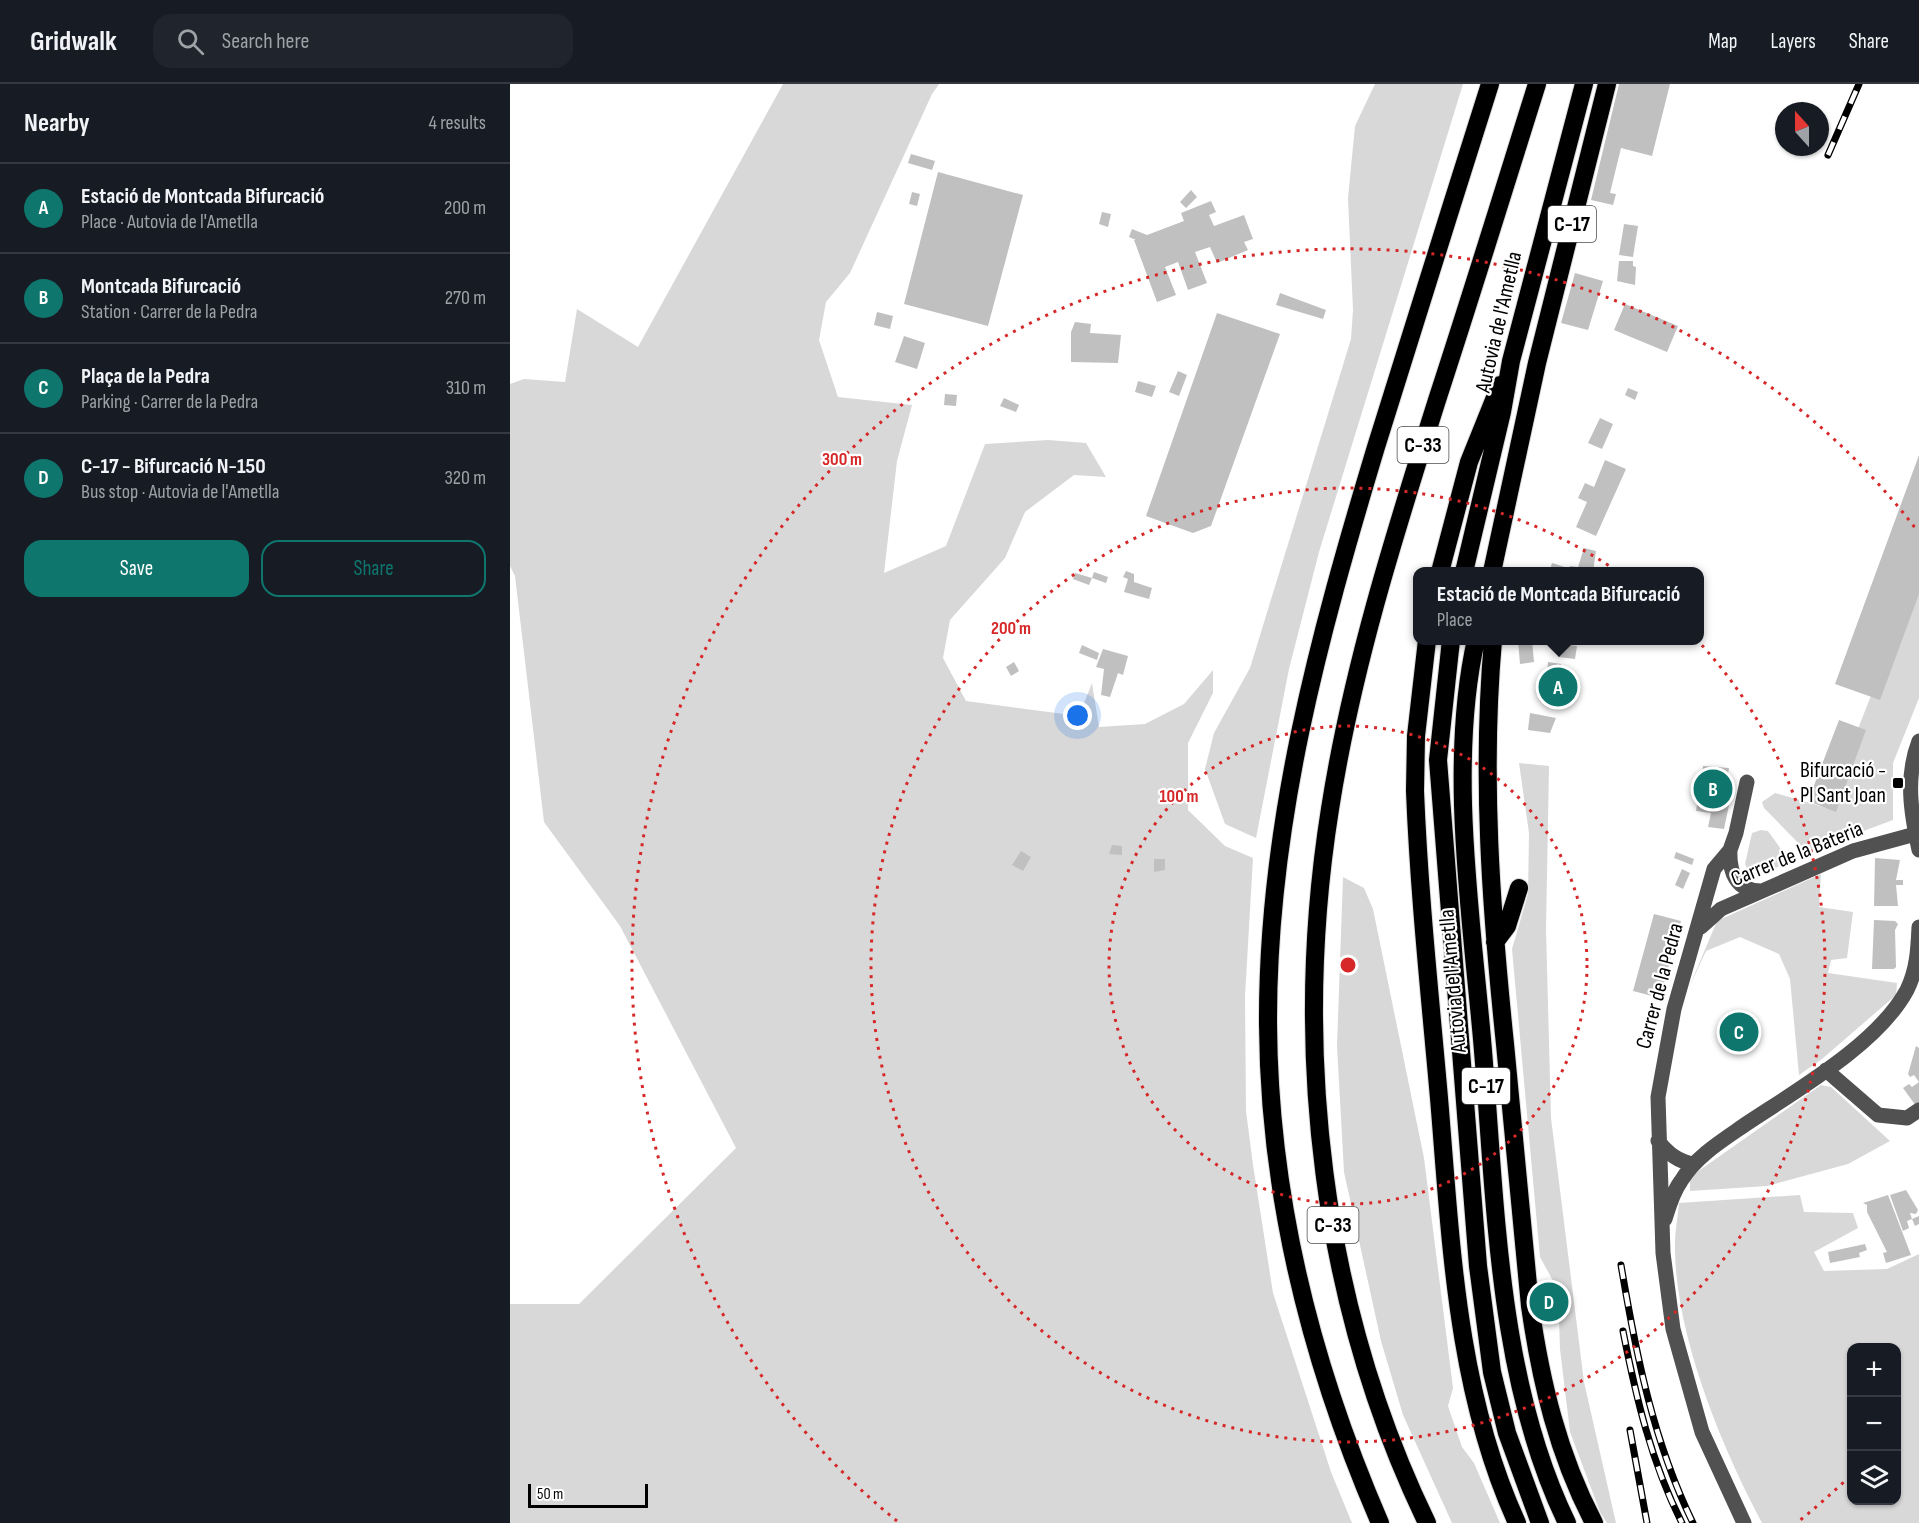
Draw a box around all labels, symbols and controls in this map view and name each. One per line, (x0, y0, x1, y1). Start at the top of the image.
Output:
search box (153, 14, 573, 68)
text: Gridwalk (30, 25, 117, 58)
icon: search (174, 25, 207, 58)
text: Search here (222, 28, 309, 55)
text: Map (1708, 29, 1737, 54)
text: Layers (1770, 29, 1816, 54)
text: Share (1849, 29, 1889, 54)
north arrow (1775, 102, 1829, 156)
text: Nearby (24, 108, 90, 139)
text: 4 results (429, 111, 486, 135)
text: Estació de Montcada Bifurcació (81, 183, 324, 210)
text: A (39, 196, 48, 220)
text: 200 m (444, 196, 486, 220)
road number: C-17 (1548, 206, 1596, 242)
text: Place · Autovia de l'Ametlla (81, 210, 258, 234)
street label: Autovia de l'Ametlla (1469, 249, 1528, 396)
text: Montcada Bifurcació (81, 273, 241, 300)
text: B (39, 286, 48, 310)
text: 270 m (445, 286, 486, 310)
text: Station · Carrer de la Pedra (81, 300, 258, 324)
text: Plaça de la Pedra (81, 363, 210, 390)
text: C (38, 376, 49, 400)
text: 310 m (446, 376, 486, 400)
text: Parking · Carrer de la Pedra (81, 390, 258, 414)
road number: C-33 (1398, 427, 1448, 463)
text: 300 m (822, 449, 862, 470)
text: C-17 - Bifurcació N-150 (81, 453, 266, 480)
text: D (38, 466, 49, 490)
text: 320 m (444, 466, 486, 490)
text: Bus stop · Autovia de l'Ametlla (81, 480, 279, 504)
button: Save (24, 540, 249, 597)
button: Share (261, 540, 486, 597)
popup (1413, 567, 1704, 645)
text: Estació de Montcada Bifurcació (1437, 581, 1680, 608)
text: Place (1437, 608, 1473, 632)
text: 200 m (991, 618, 1031, 639)
pin: A (1538, 664, 1578, 710)
your location (1063, 701, 1092, 730)
place label: Bifurcació - Pl Sant Joan (1800, 757, 1886, 809)
pin: B (1694, 766, 1732, 812)
marker: Bifurcació - Pl Sant Joan (1891, 776, 1905, 790)
text: 100 m (1160, 786, 1199, 807)
street label: Carrer de la Bateria (1727, 815, 1867, 893)
street label: Autovia de l'Ametlla (1433, 908, 1473, 1055)
street label: Carrer de la Pedra (1630, 920, 1690, 1052)
centre of rings (1338, 955, 1358, 975)
pin: C (1720, 1010, 1758, 1054)
road number: C-17 (1462, 1068, 1510, 1104)
road number: C-33 (1308, 1207, 1358, 1243)
pin: D (1530, 1280, 1568, 1324)
map controls (1847, 1343, 1901, 1505)
button: + (1847, 1343, 1901, 1397)
button: − (1847, 1397, 1901, 1451)
button: layers (1847, 1451, 1901, 1505)
scale bar (528, 1481, 648, 1508)
text: 50 m (537, 1485, 563, 1504)

